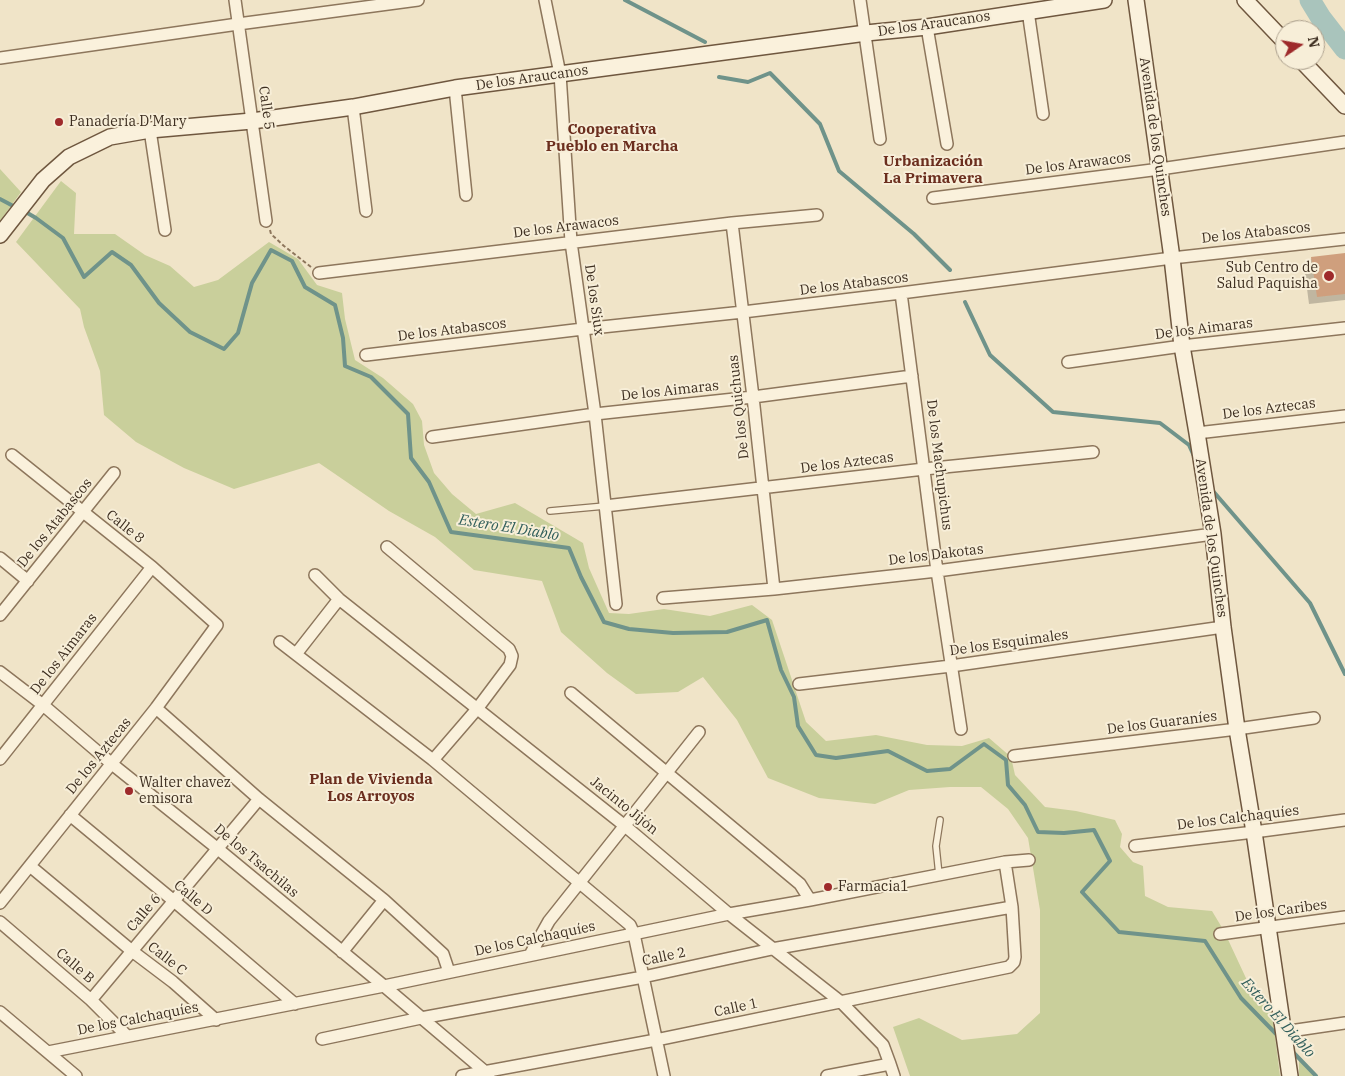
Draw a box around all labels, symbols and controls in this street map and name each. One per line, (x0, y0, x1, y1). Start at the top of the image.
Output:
street label: De los Araucanos (877, 8, 991, 40)
north arrow (1275, 20, 1325, 70)
text: N (1304, 35, 1324, 49)
street label: Avenida de los Quinches (1136, 56, 1174, 218)
street label: De los Araucanos (475, 62, 589, 94)
street label: Calle 5 (255, 85, 277, 131)
place label: Panadería D'Mary (69, 114, 186, 130)
marker: Panadería D'Mary (53, 116, 65, 128)
district label: Cooperativa Pueblo en Marcha (546, 121, 678, 156)
street label: De los Arawacos (1024, 149, 1132, 179)
district label: Urbanización La Primavera (883, 153, 983, 188)
street label: De los Arawacos (512, 212, 620, 242)
street label: De los Atabascos (1201, 219, 1311, 247)
place label: Sub Centro de Salud Paquisha (1217, 260, 1318, 292)
street label: De los Siux (581, 263, 607, 337)
street label: De los Atabascos (799, 269, 909, 299)
marker: Sub Centro de Salud Paquisha (1322, 269, 1336, 283)
street label: De los Atabascos (397, 315, 507, 345)
street label: De los Aimaras (1154, 315, 1254, 343)
street label: De los Quichuas (725, 354, 753, 460)
street label: De los Aimaras (620, 377, 720, 405)
street label: De los Aztecas (1221, 395, 1317, 423)
street label: De los Machupichus (923, 399, 955, 531)
street label: De los Aztecas (799, 449, 895, 477)
street label: Avenida de los Quinches (1192, 457, 1230, 619)
street label: De los Atabascos (14, 475, 96, 571)
street label: Calle 8 (102, 507, 148, 547)
water label: Estero El Diablo (457, 511, 561, 545)
street label: De los Dakotas (888, 541, 984, 569)
street label: De los Aimaras (27, 610, 101, 698)
street label: De los Esquimales (949, 626, 1069, 660)
street label: De los Guaraníes (1106, 708, 1218, 738)
street label: De los Aztecas (63, 714, 135, 798)
district label: Plan de Vivienda Los Arroyos (309, 771, 433, 806)
street label: Jacinto Jijón (587, 774, 661, 838)
place label: Walter chavez emisora (139, 775, 231, 808)
marker: Walter chavez emisora (123, 785, 135, 797)
street label: De los Calchaquíes (1176, 802, 1300, 834)
street label: De los Tsachilas (210, 821, 302, 901)
street label: Calle D (170, 877, 216, 919)
place label: Farmacia1 (838, 879, 909, 895)
marker: Farmacia1 (822, 881, 834, 893)
street label: Calle 6 (123, 891, 165, 935)
street label: De los Caribes (1234, 896, 1328, 926)
street label: De los Calchaquíes (473, 918, 597, 960)
street label: Calle C (144, 939, 190, 979)
street label: Calle 2 (641, 944, 687, 970)
street label: Calle B (52, 945, 98, 987)
water label: Estero El Diablo (1237, 974, 1319, 1062)
street label: Calle 1 (713, 995, 759, 1021)
street label: De los Calchaquíes (76, 999, 200, 1039)

